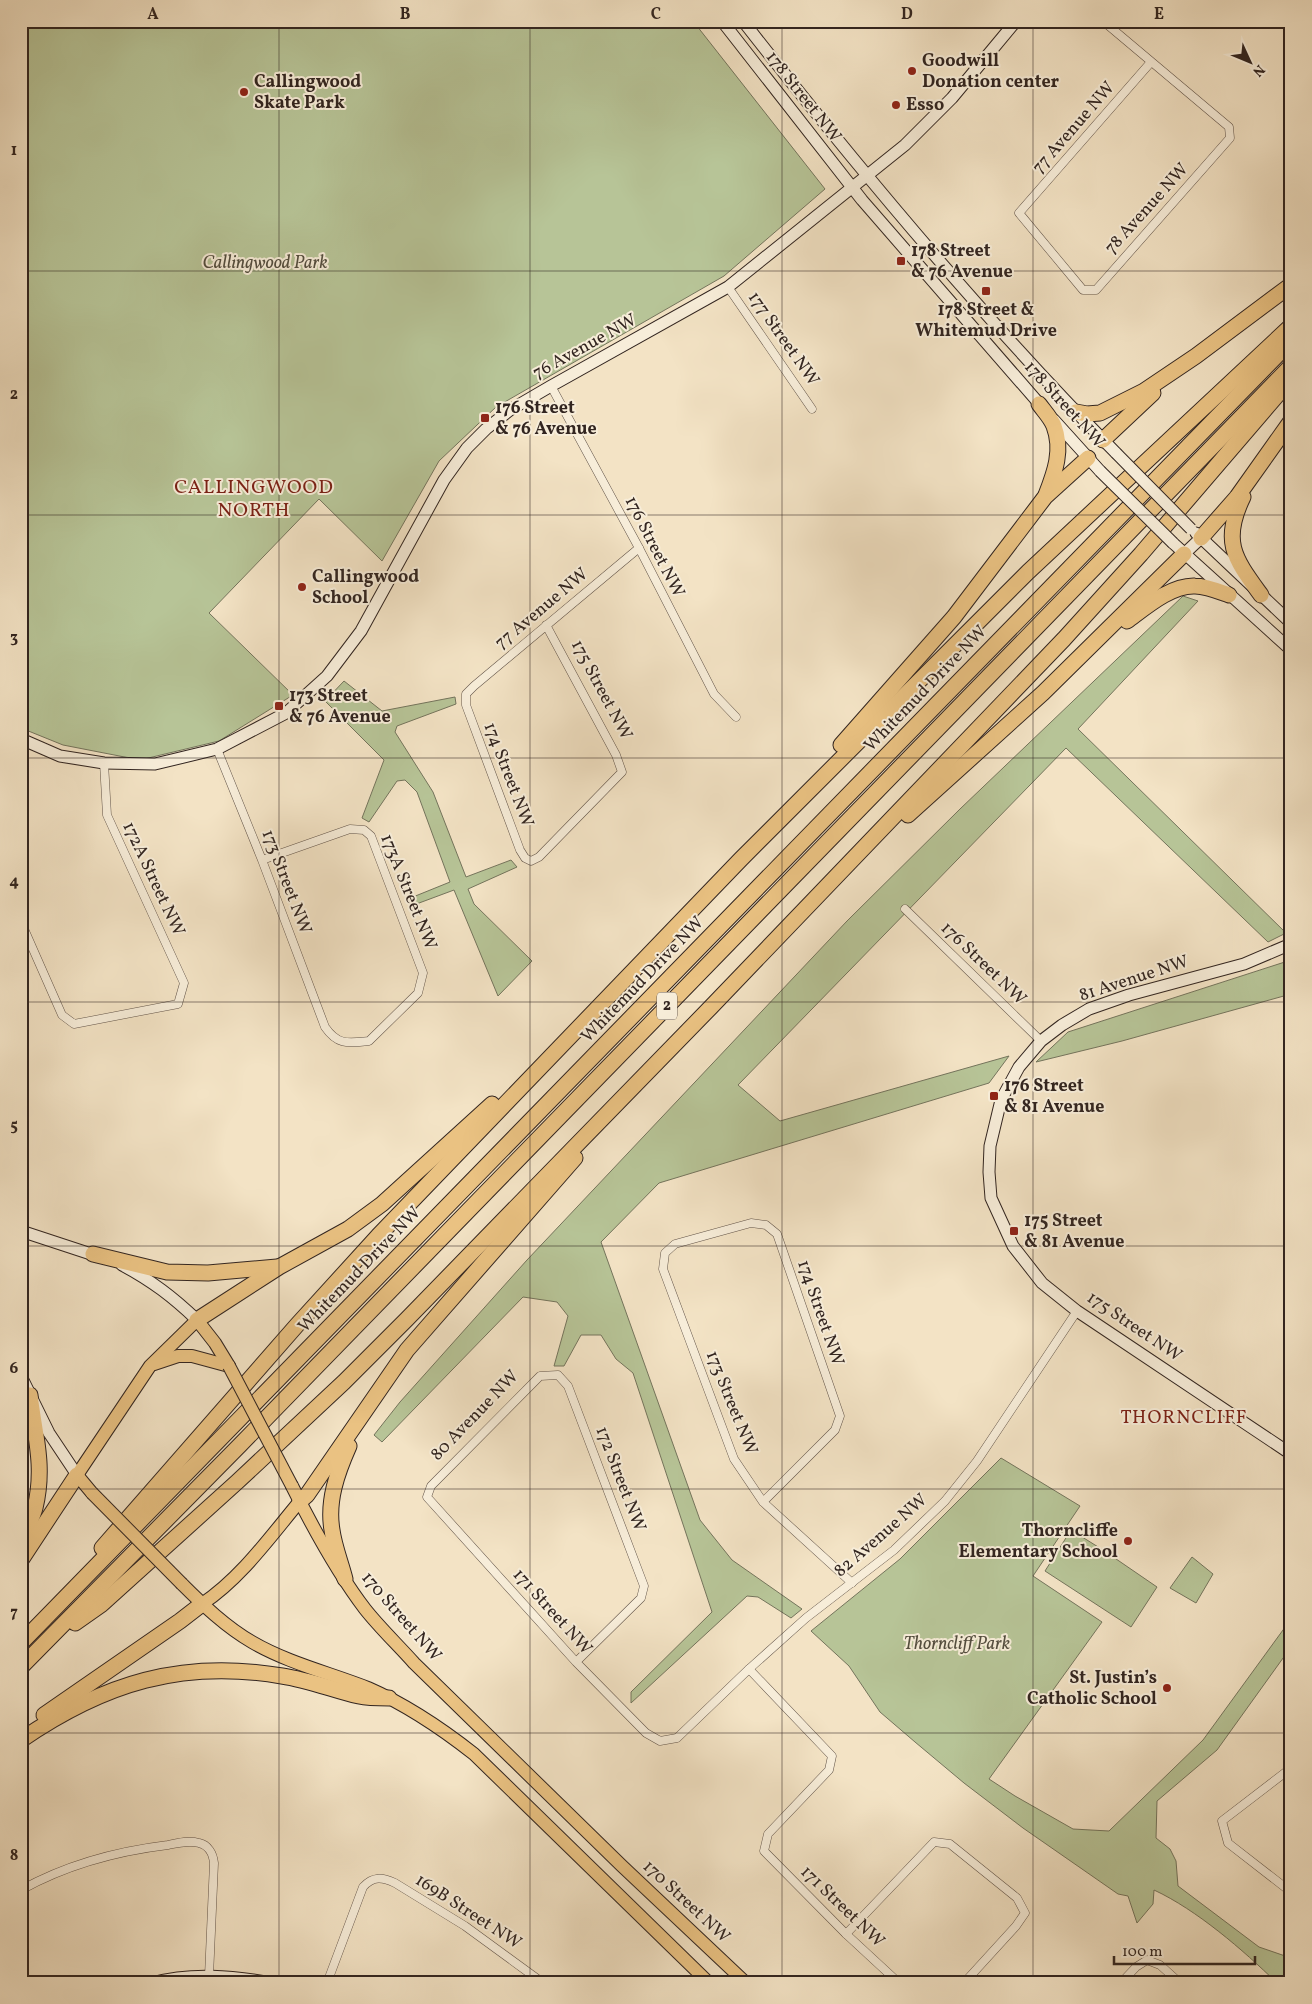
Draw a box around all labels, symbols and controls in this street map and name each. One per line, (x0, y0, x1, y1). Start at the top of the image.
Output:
text: A (147, 4, 159, 26)
text: B (400, 4, 411, 26)
text: C (651, 4, 661, 26)
text: D (901, 4, 913, 26)
text: E (1154, 4, 1164, 26)
north arrow (1224, 38, 1274, 88)
street label: 178 Street NW (759, 46, 847, 148)
place label: Goodwill Donation center (922, 49, 1060, 95)
text: N (1248, 60, 1269, 80)
marker: Goodwill Donation center (906, 65, 918, 77)
place label: Callingwood Skate Park (254, 70, 361, 116)
street label: 77 Avenue NW (1027, 76, 1121, 180)
marker: Callingwood Skate Park (238, 86, 250, 98)
place label: Esso (906, 93, 944, 118)
marker: Esso (890, 99, 902, 111)
text: 1 (11, 140, 17, 162)
street label: 78 Avenue NW (1099, 158, 1195, 260)
place label: 178 Street & 76 Avenue (911, 239, 1013, 285)
park label: Callingwood Park (202, 251, 328, 276)
marker: 178 Street & 76 Avenue (895, 255, 907, 267)
marker: 178 Street & Whitemud Drive (980, 285, 992, 297)
street label: 177 Street NW (741, 287, 825, 391)
place label: 178 Street & Whitemud Drive (915, 298, 1057, 344)
street label: 76 Avenue NW (529, 308, 641, 386)
street label: 178 Street NW (1018, 356, 1110, 454)
text: 2 (10, 384, 18, 406)
place label: 176 Street & 76 Avenue (495, 396, 597, 442)
marker: 176 Street & 76 Avenue (479, 412, 491, 424)
district label: CALLINGWOOD NORTH (174, 474, 334, 525)
street label: 176 Street NW (618, 492, 690, 602)
street label: 77 Avenue NW (490, 562, 594, 656)
place label: Callingwood School (312, 565, 419, 611)
marker: Callingwood School (296, 581, 308, 593)
street label: Whitemud Drive NW (859, 620, 993, 758)
text: 3 (10, 627, 18, 649)
street label: 175 Street NW (564, 635, 638, 745)
place label: 173 Street & 76 Avenue (289, 684, 391, 730)
marker: 173 Street & 76 Avenue (273, 700, 285, 712)
street label: 174 Street NW (477, 719, 539, 831)
street label: 172A Street NW (116, 818, 190, 940)
street label: 173 Street NW (255, 826, 317, 938)
street label: 173A Street NW (373, 830, 443, 954)
text: 4 (9, 871, 19, 893)
street label: Whitemud Drive NW (576, 911, 710, 1049)
street label: 176 Street NW (935, 917, 1031, 1011)
street label: 81 Avenue NW (1076, 950, 1192, 1008)
road number: 2 (657, 992, 677, 1019)
place label: 176 Street & 81 Avenue (1004, 1074, 1105, 1120)
marker: 176 Street & 81 Avenue (988, 1090, 1000, 1102)
text: 5 (10, 1115, 18, 1137)
street label: Whitemud Drive NW (293, 1201, 427, 1339)
place label: 175 Street & 81 Avenue (1024, 1209, 1125, 1255)
marker: 175 Street & 81 Avenue (1008, 1225, 1020, 1237)
street label: 174 Street NW (790, 1257, 850, 1369)
street label: 175 Street NW (1081, 1286, 1187, 1368)
street label: 173 Street NW (699, 1347, 763, 1459)
text: 6 (10, 1358, 19, 1380)
street label: 80 Avenue NW (425, 1365, 525, 1467)
district label: THORNCLIFF (1120, 1405, 1248, 1431)
street label: 172 Street NW (588, 1423, 652, 1535)
street label: 82 Avenue NW (829, 1488, 933, 1584)
place label: Thorncliffe Elementary School (959, 1519, 1118, 1565)
marker: Thorncliffe Elementary School (1122, 1535, 1134, 1547)
street label: 171 Street NW (506, 1563, 598, 1661)
street label: 170 Street NW (355, 1567, 447, 1667)
text: 7 (10, 1602, 18, 1624)
park label: Thorncliff Park (904, 1632, 1010, 1657)
place label: St. Justin’s Catholic School (1027, 1666, 1157, 1712)
marker: St. Justin’s Catholic School (1161, 1682, 1173, 1694)
text: 8 (10, 1845, 18, 1867)
street label: 170 Street NW (637, 1855, 735, 1949)
street label: 171 Street NW (794, 1860, 890, 1954)
street label: 169B Street NW (410, 1868, 526, 1956)
scale bar (1114, 1934, 1256, 1966)
text: 100 m (1122, 1942, 1162, 1963)

